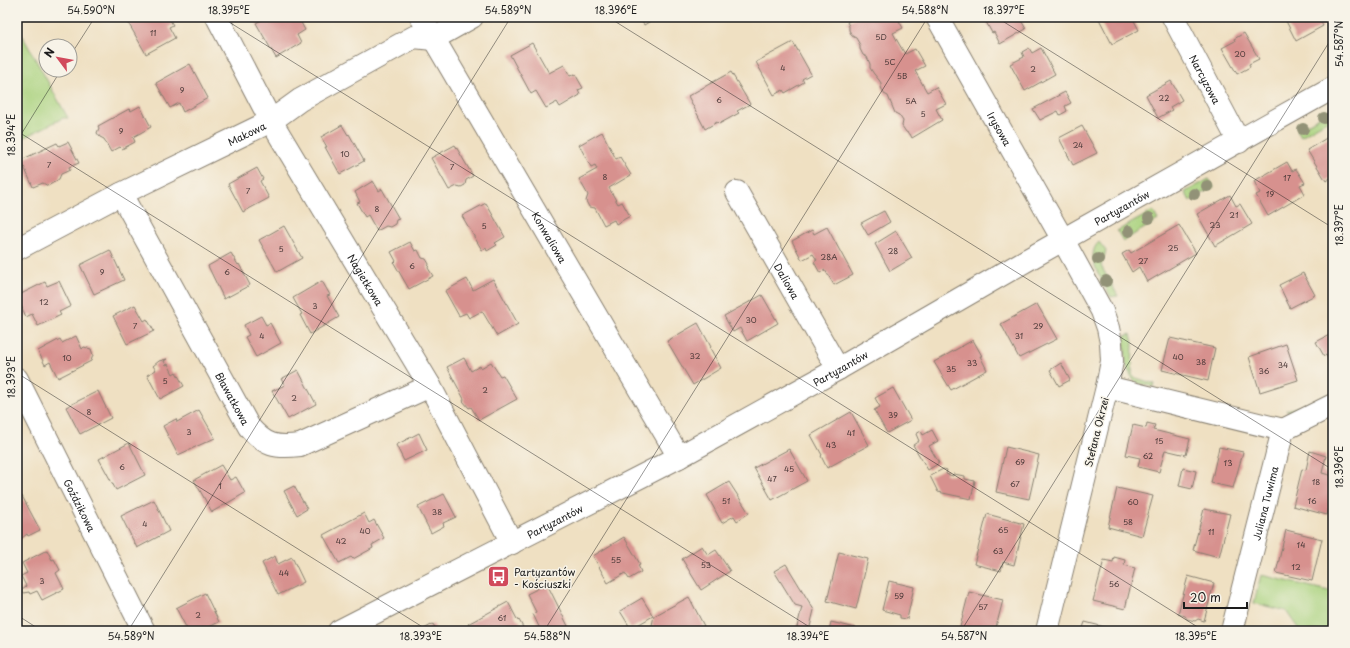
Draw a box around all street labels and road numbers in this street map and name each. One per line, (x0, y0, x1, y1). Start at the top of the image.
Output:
street label: Narcyzowa (1187, 52, 1225, 107)
street label: Irysowa (984, 109, 1016, 149)
street label: Makowa (225, 117, 269, 149)
street label: Partyzantów (1091, 185, 1152, 229)
street label: Konwaliowa (529, 208, 571, 266)
street label: Nagietkowa (345, 251, 388, 309)
street label: Daliowa (771, 260, 804, 302)
street label: Partyzantów (810, 346, 871, 389)
street label: Bławatkowa (213, 369, 254, 428)
street label: Stefana Okrzei (1080, 395, 1112, 469)
street label: Juliana Tuwima (1248, 464, 1281, 542)
street label: Goździkowa (61, 476, 100, 535)
street label: Partyzantów (524, 500, 585, 541)

